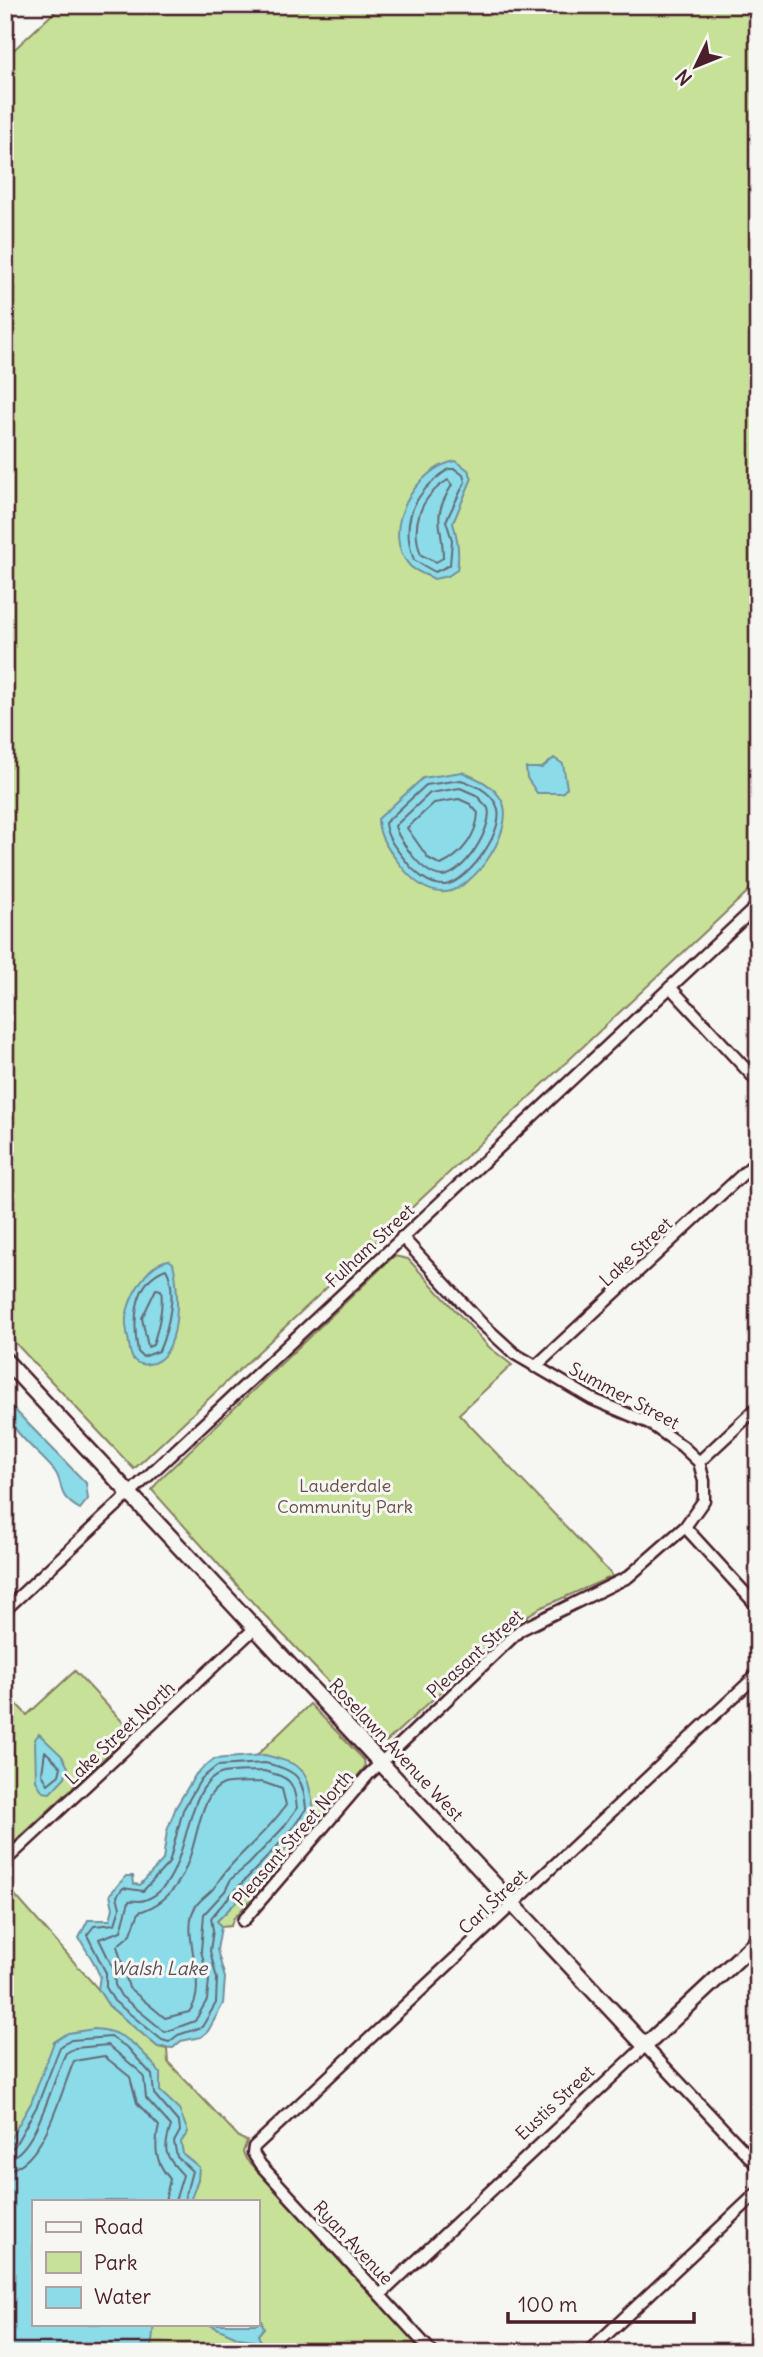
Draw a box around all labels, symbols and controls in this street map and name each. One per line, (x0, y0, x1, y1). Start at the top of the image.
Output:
north arrow (662, 32, 732, 102)
text: N (670, 65, 697, 91)
street label: Fulham Street (321, 1199, 419, 1293)
street label: Lake Street (595, 1212, 677, 1291)
street label: Summer Street (565, 1357, 683, 1434)
park label: Lauderdale Community Park (277, 1474, 413, 1518)
street label: Pleasant Street (422, 1604, 528, 1703)
street label: Roselawn Avenue West (324, 1674, 468, 1826)
street label: Lake Street North (60, 1676, 179, 1789)
street label: Pleasant Street North (227, 1765, 358, 1910)
street label: Carl Street (453, 1864, 532, 1939)
water label: Walsh Lake (111, 1956, 209, 1980)
street label: Eustis Street (510, 2060, 599, 2145)
street label: Ryan Avenue (309, 2196, 398, 2290)
legend (32, 2200, 259, 2326)
text: Road (94, 2213, 143, 2240)
text: Park (94, 2249, 137, 2276)
scale bar (508, 2280, 693, 2324)
text: Water (94, 2283, 152, 2310)
text: 100 m (518, 2291, 577, 2318)

